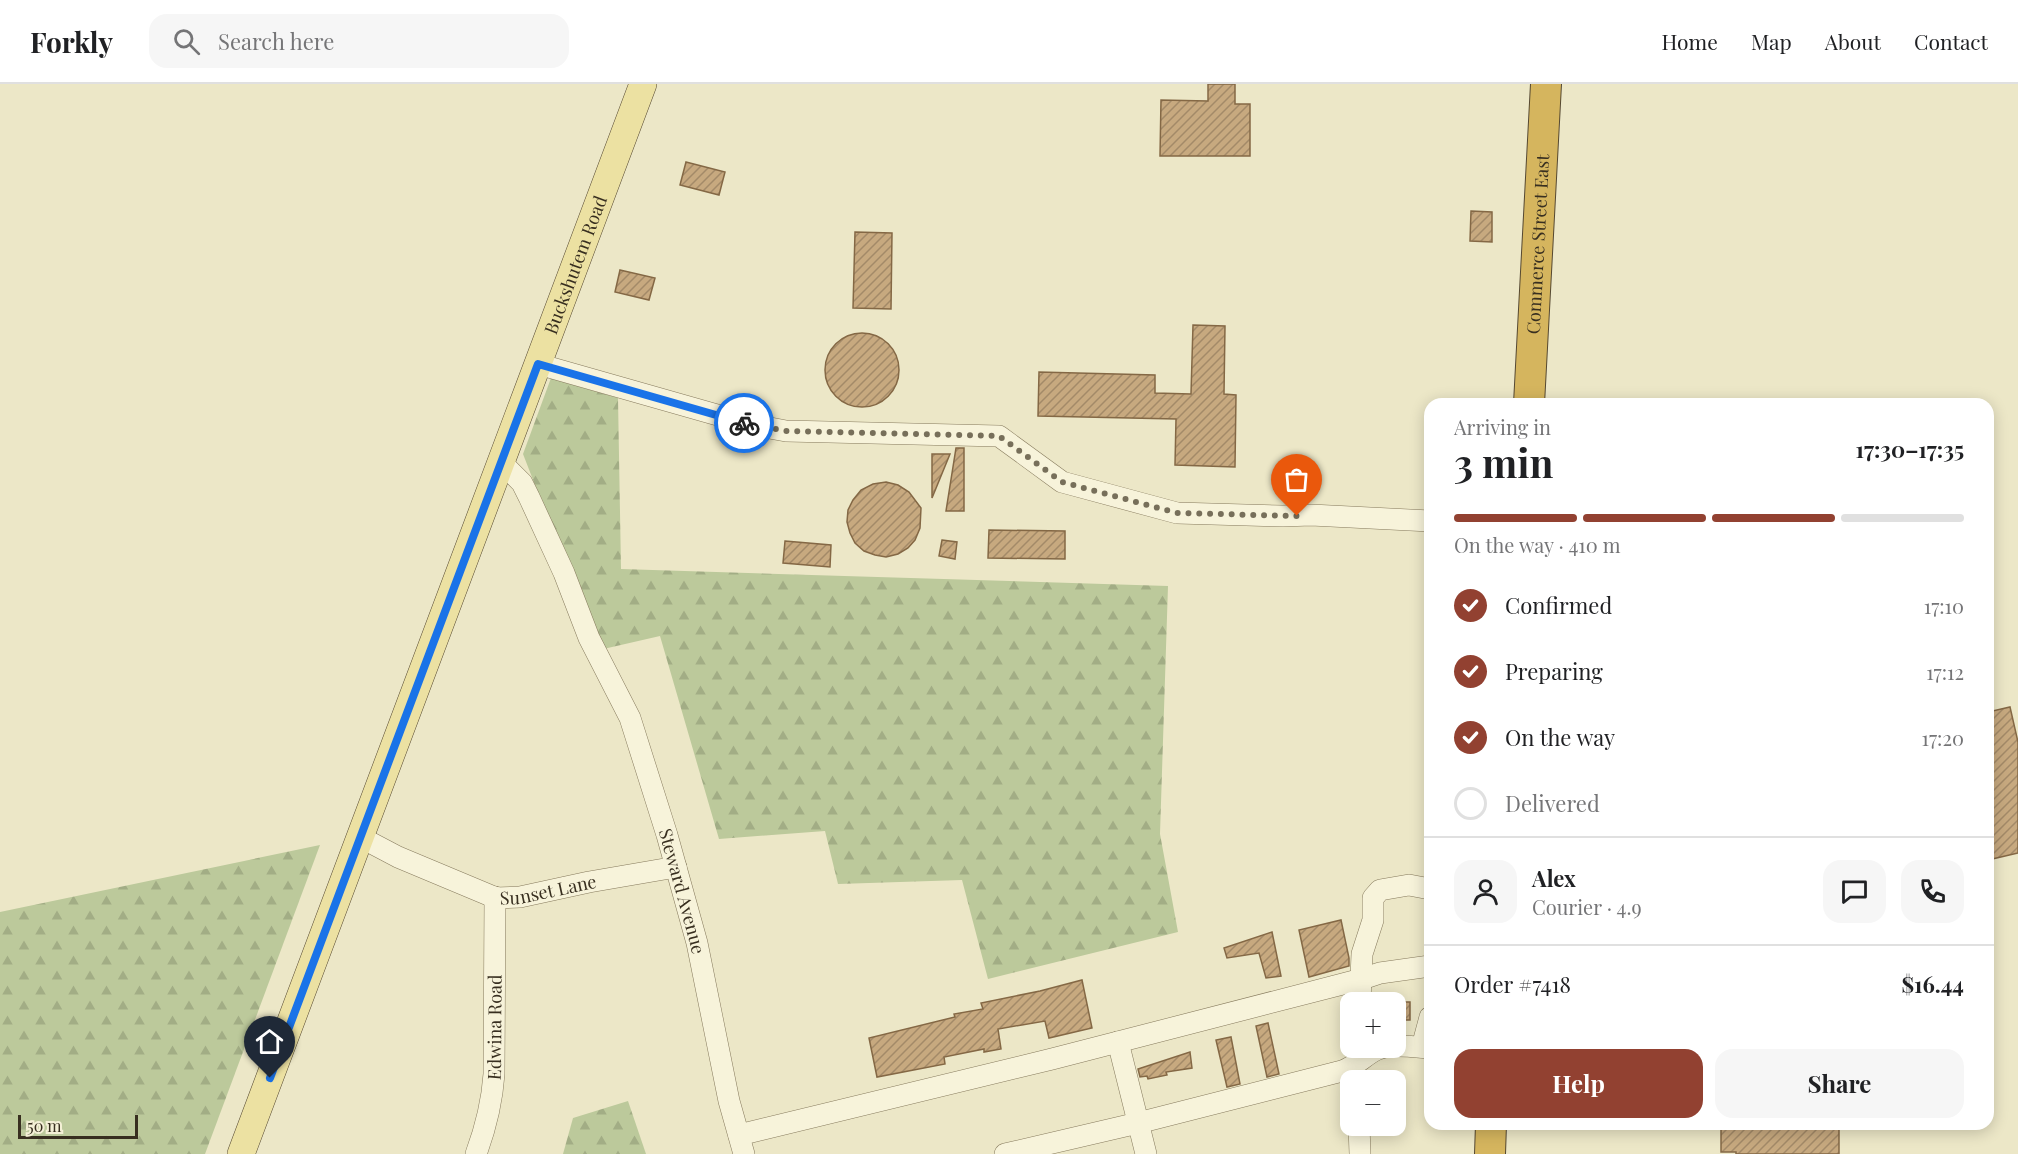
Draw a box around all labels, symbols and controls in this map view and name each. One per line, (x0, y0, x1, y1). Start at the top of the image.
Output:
search box (149, 14, 569, 68)
text: Forkly (30, 23, 113, 60)
icon: search (170, 25, 203, 58)
text: Search here (218, 26, 334, 56)
text: Home (1662, 27, 1718, 55)
text: Map (1751, 27, 1792, 55)
text: About (1825, 27, 1881, 55)
text: Contact (1914, 27, 1988, 55)
street label: Commerce Street East (1521, 153, 1554, 335)
street label: Buckshutem Road (538, 191, 612, 337)
courier (714, 393, 774, 453)
icon: bike (728, 407, 761, 440)
text: Arriving in (1454, 413, 1551, 440)
text: 17:30–17:35 (1856, 434, 1964, 464)
text: 3 min (1454, 436, 1553, 488)
pin (1271, 454, 1322, 516)
icon: bag (1280, 463, 1313, 496)
text: On the way · 410 m (1454, 531, 1620, 558)
icon: check (1454, 589, 1487, 622)
text: Confirmed (1505, 590, 1612, 620)
text: 17:10 (1924, 592, 1964, 619)
icon: check (1454, 655, 1487, 688)
text: Preparing (1505, 656, 1603, 686)
text: 17:12 (1926, 658, 1964, 685)
icon: check (1454, 721, 1487, 754)
text: On the way (1505, 722, 1615, 752)
text: 17:20 (1922, 724, 1964, 751)
text: Delivered (1505, 788, 1600, 818)
street label: Steward Avenue (654, 825, 711, 956)
button: person (1454, 860, 1517, 923)
button: chat (1823, 860, 1886, 923)
button: phone (1901, 860, 1964, 923)
text: Alex (1532, 863, 1576, 893)
street label: Sunset Lane (499, 869, 598, 910)
text: Courier · 4.9 (1532, 893, 1642, 920)
text: Order #7418 (1454, 969, 1571, 999)
text: $16.44 (1901, 969, 1964, 999)
street label: Edwina Road (482, 974, 507, 1081)
map controls (1340, 992, 1406, 1136)
button: + (1340, 992, 1406, 1058)
pin (244, 1016, 295, 1078)
icon: home (253, 1025, 286, 1058)
button: Help (1454, 1049, 1703, 1118)
button: Share (1715, 1049, 1964, 1118)
button: − (1340, 1070, 1406, 1136)
scale bar (18, 1112, 138, 1140)
text: 50 m (27, 1115, 61, 1136)

